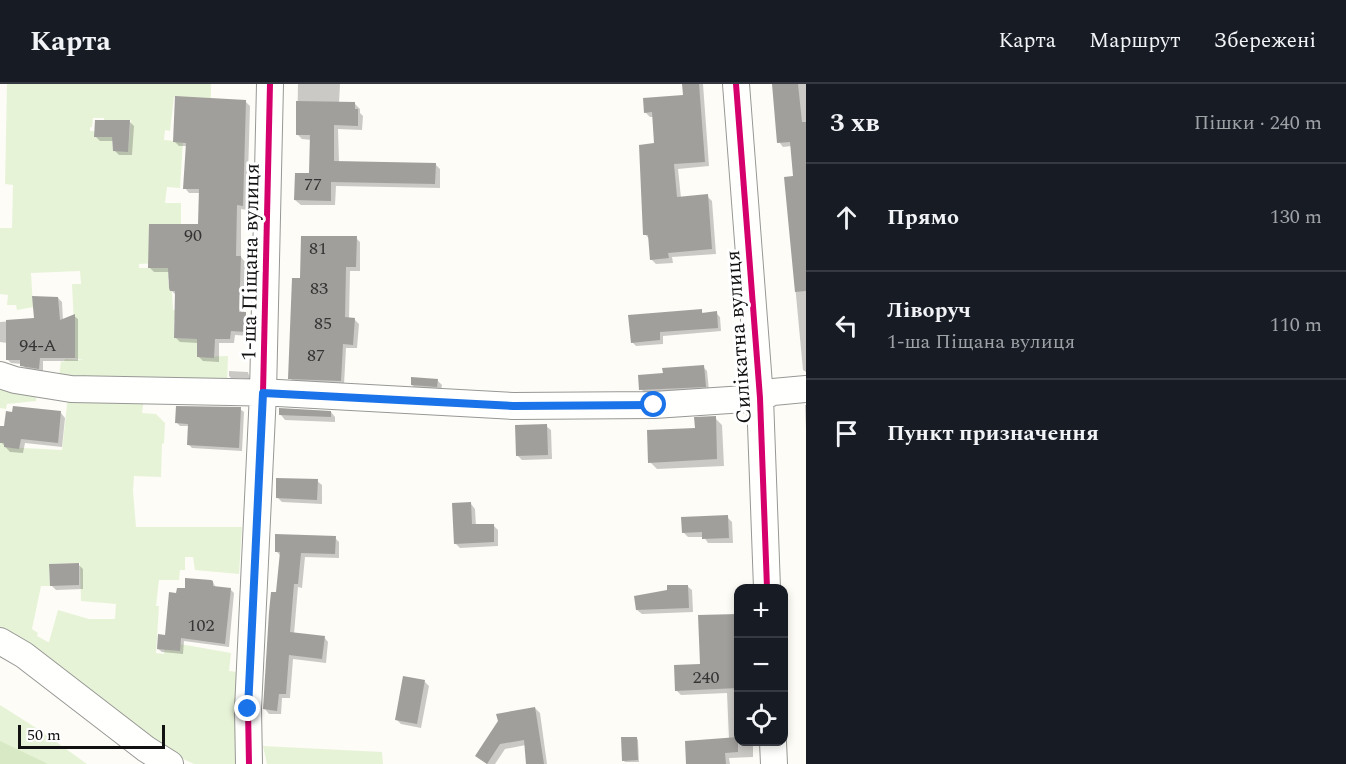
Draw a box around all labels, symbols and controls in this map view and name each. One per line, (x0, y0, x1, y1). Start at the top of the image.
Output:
text: Карта (30, 20, 111, 63)
text: Карта (999, 25, 1056, 57)
text: Маршрут (1089, 25, 1180, 57)
text: Збережені (1213, 25, 1316, 57)
text: 3 хв (830, 103, 880, 143)
text: Пішки · 240 m (1194, 108, 1322, 138)
street label: 1-ша Піщана вулиця (233, 163, 269, 361)
house number: 77 (304, 171, 322, 198)
icon: ahead (830, 201, 863, 234)
text: Прямо (887, 201, 959, 234)
text: 130 m (1270, 202, 1322, 232)
house number: 90 (184, 222, 202, 249)
house number: 81 (309, 235, 327, 262)
street label: Силікатна вулиця (717, 249, 761, 425)
house number: 83 (310, 275, 328, 302)
text: Ліворуч (887, 294, 971, 327)
icon: left (830, 309, 863, 342)
house number: 85 (314, 310, 332, 337)
text: 110 m (1270, 310, 1322, 340)
text: 1-ша Піщана вулиця (887, 327, 1075, 357)
house number: 94-А (19, 332, 57, 359)
house number: 87 (307, 342, 325, 369)
route start (640, 391, 666, 417)
icon: arrive (830, 417, 863, 450)
text: Пункт призначення (887, 417, 1099, 450)
map controls (734, 584, 788, 746)
button: + (734, 584, 788, 638)
house number: 102 (188, 612, 215, 639)
button: − (734, 638, 788, 692)
house number: 240 (693, 664, 720, 691)
button: locate (734, 692, 788, 746)
route end (234, 695, 260, 721)
scale bar (18, 722, 165, 750)
text: 50 m (27, 723, 61, 747)

